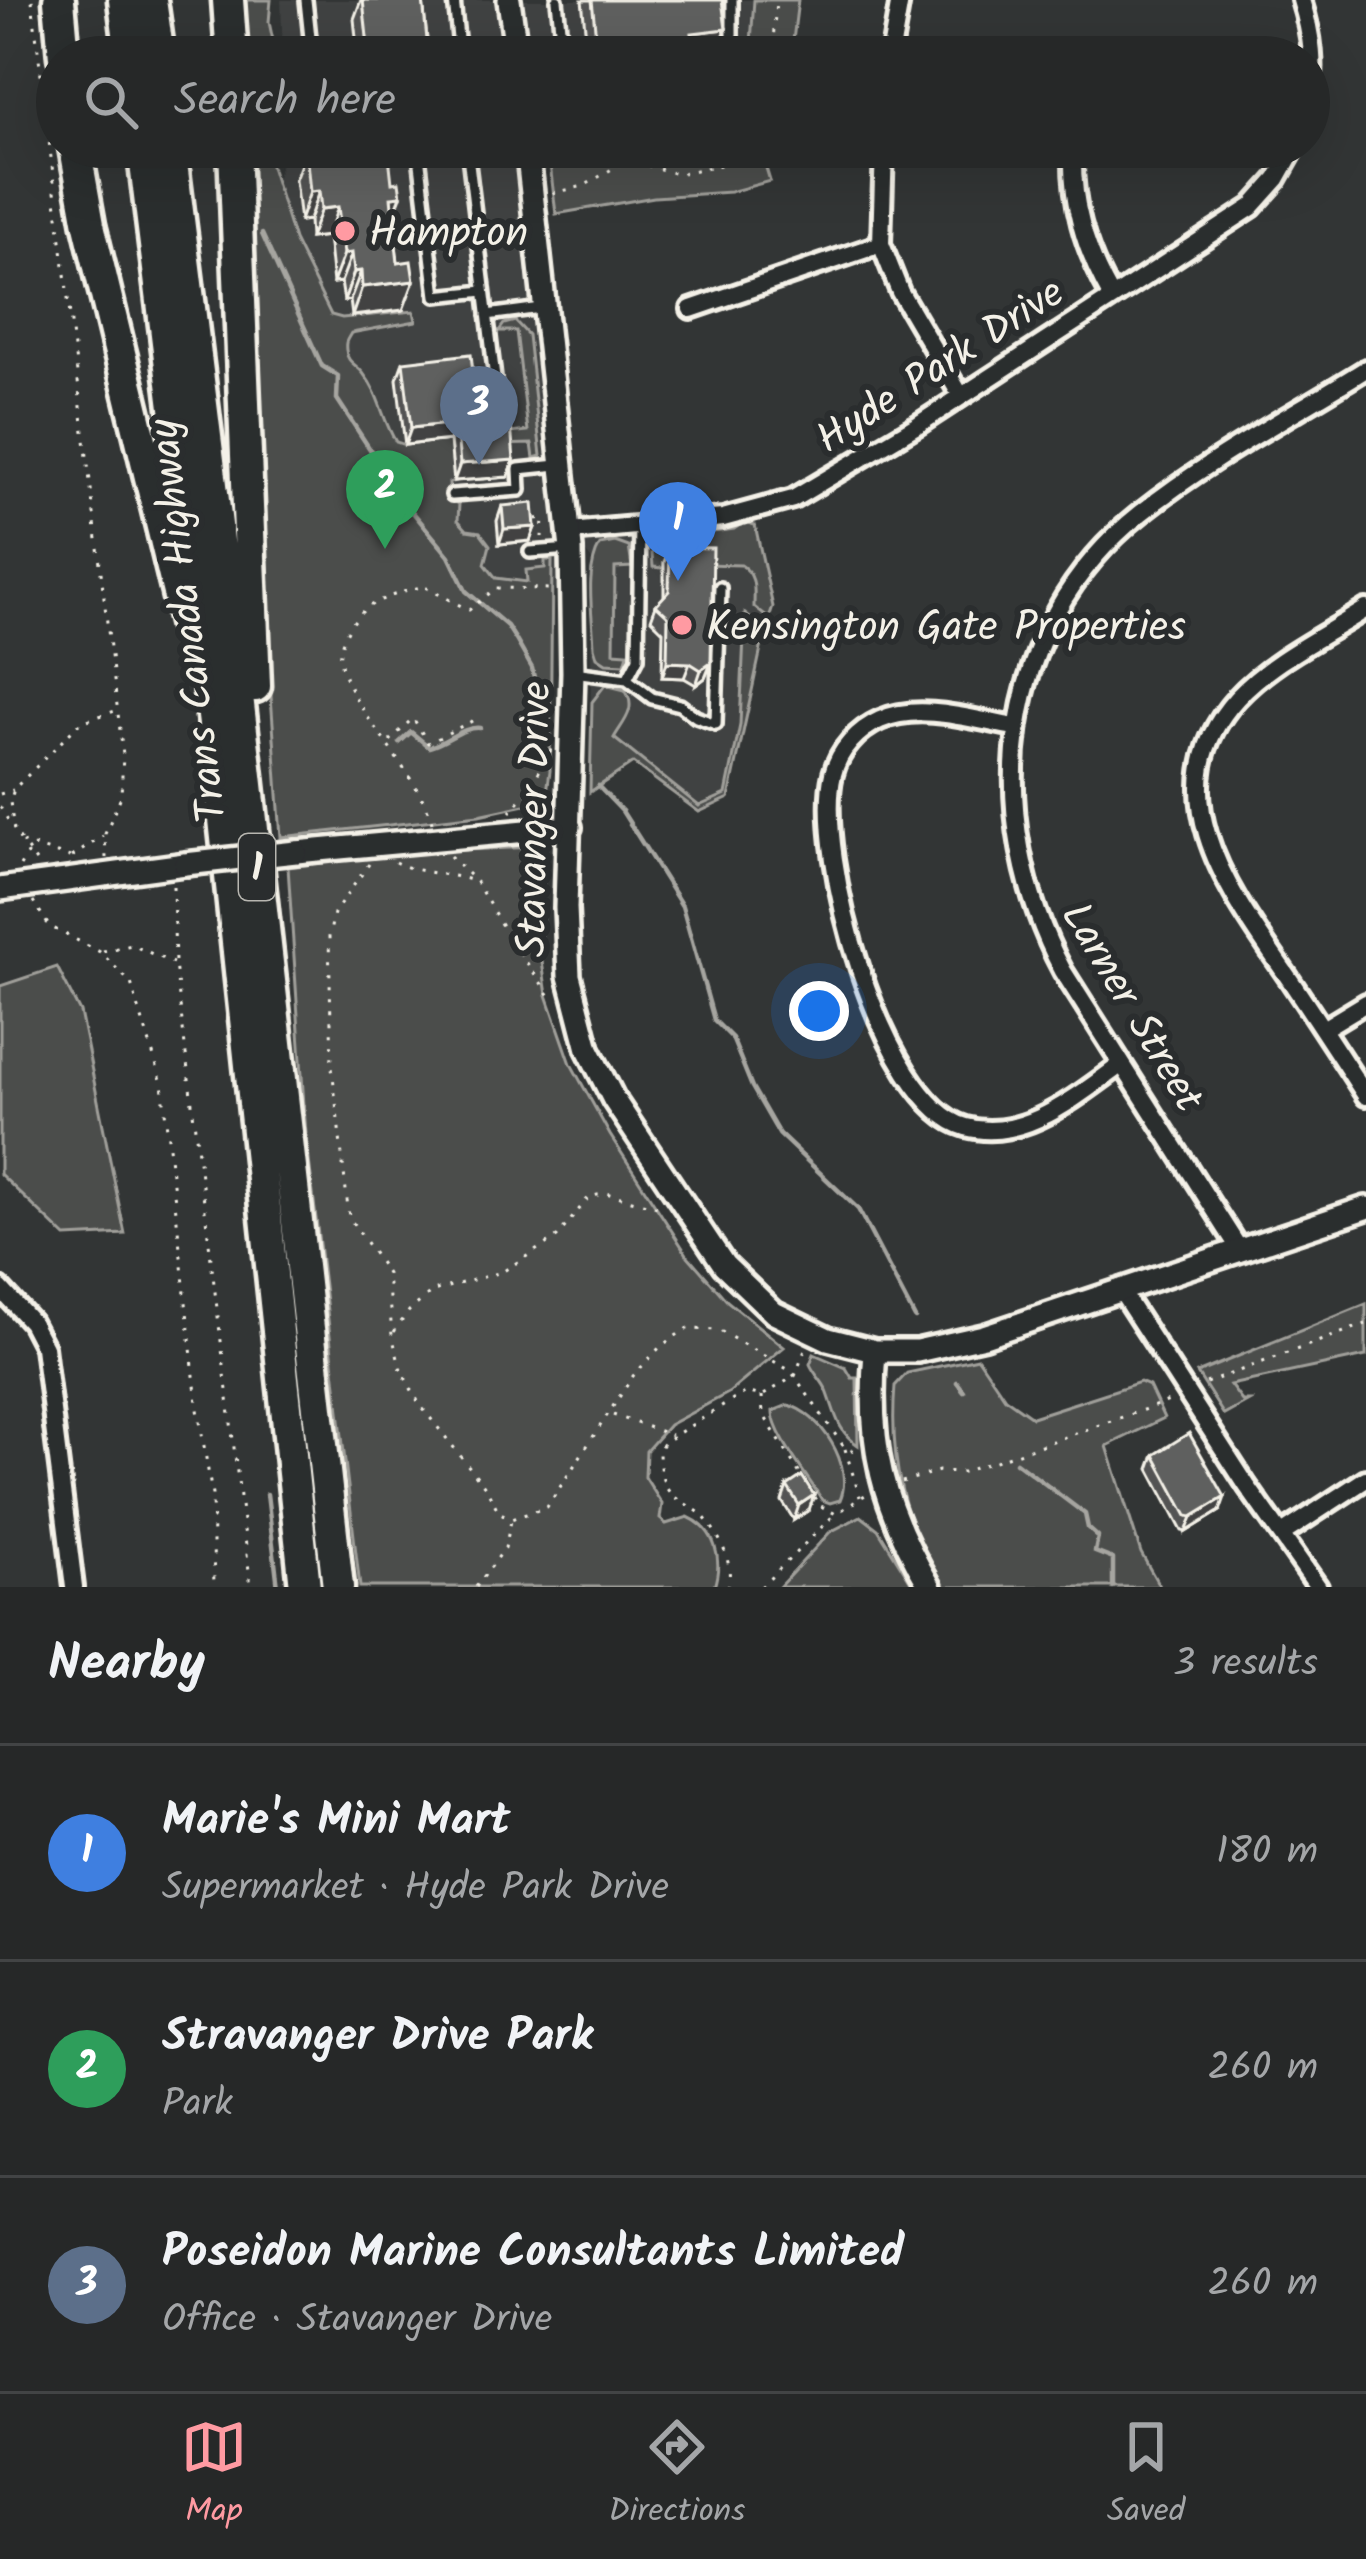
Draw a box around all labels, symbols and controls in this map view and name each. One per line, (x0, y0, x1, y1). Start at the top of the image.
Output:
search box (36, 36, 1330, 168)
text: Search here (174, 66, 396, 138)
icon: search (78, 69, 144, 135)
place label: Hampton (369, 201, 528, 268)
marker: Hampton (332, 218, 358, 244)
street label: Hyde Park Drive (803, 261, 1079, 473)
pin: 3 (440, 366, 518, 465)
street label: Trans Canada Highway (131, 415, 247, 826)
pin: 2 (346, 450, 424, 549)
pin: 1 (639, 482, 717, 581)
place label: Kensington Gate Properties (706, 595, 1186, 662)
marker: Kensington Gate Properties (669, 612, 695, 638)
street label: Stavanger Drive (500, 681, 571, 957)
road number: 1 (239, 834, 275, 900)
street label: Larner Street (1042, 890, 1221, 1126)
your location (789, 981, 849, 1041)
text: Nearby (48, 1625, 205, 1706)
text: 3 results (1173, 1634, 1318, 1696)
text: Marie's Mini Mart (162, 1786, 510, 1858)
text: 1 (81, 1822, 93, 1884)
text: 180 m (1216, 1822, 1318, 1884)
text: Supermarket · Hyde Park Drive (162, 1858, 669, 1920)
text: Stravanger Drive Park (162, 2002, 593, 2074)
text: 2 (76, 2038, 98, 2100)
text: 260 m (1207, 2038, 1318, 2100)
text: Park (162, 2074, 233, 2136)
text: Poseidon Marine Consultants Limited (162, 2218, 904, 2290)
text: 3 (76, 2254, 98, 2316)
text: 260 m (1207, 2254, 1318, 2316)
text: Office · Stavanger Drive (162, 2290, 552, 2352)
tab: Map (181, 2414, 247, 2539)
tab: Directions (608, 2414, 745, 2539)
tab: Saved (1107, 2414, 1185, 2539)

